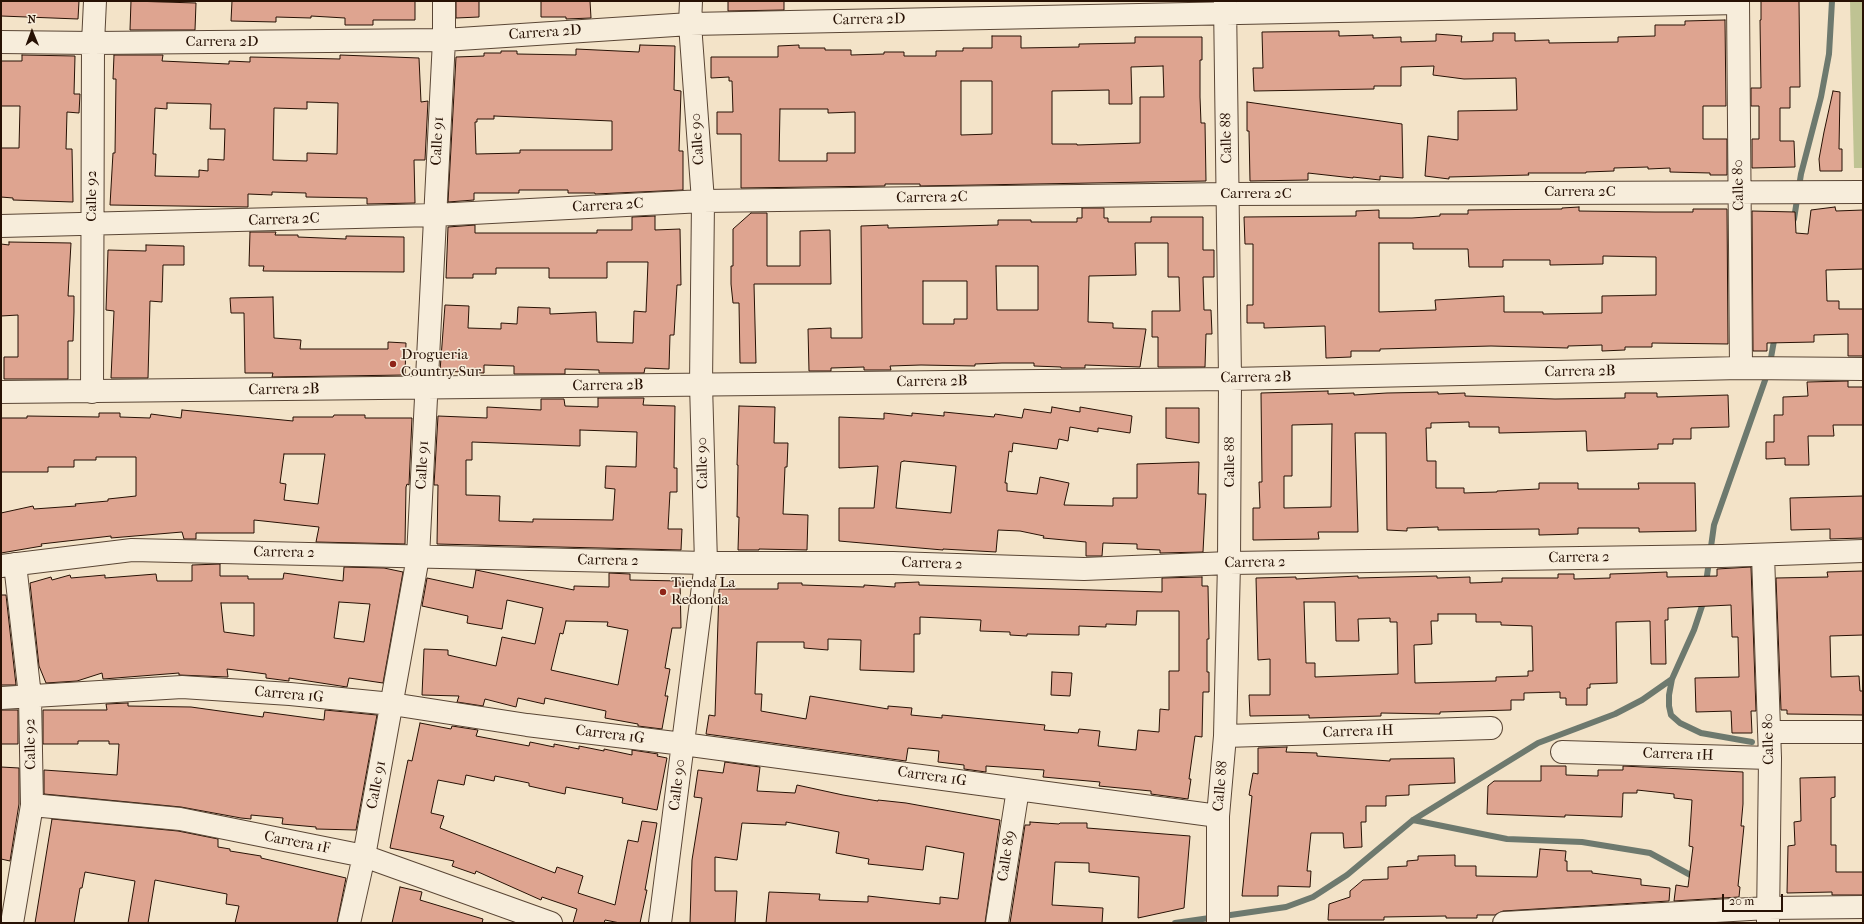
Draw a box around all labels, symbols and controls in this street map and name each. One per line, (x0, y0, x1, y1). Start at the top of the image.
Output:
street label: Carrera 2D (832, 10, 906, 30)
north arrow (12, 12, 52, 52)
text: N (27, 13, 36, 26)
street label: Carrera 2D (508, 21, 582, 45)
street label: Carrera 2D (186, 33, 258, 51)
street label: Calle 90 (687, 112, 709, 166)
street label: Calle 88 (1218, 112, 1236, 164)
street label: Calle 91 (428, 116, 448, 166)
street label: Calle 80 (1730, 159, 1748, 211)
street label: Calle 92 (83, 170, 101, 222)
street label: Carrera 2C (1544, 183, 1616, 201)
street label: Carrera 2C (1220, 185, 1292, 203)
street label: Carrera 2C (896, 188, 968, 208)
street label: Carrera 2C (572, 195, 644, 217)
street label: Carrera 2C (248, 210, 320, 230)
place label: Drogueria Country Sur (401, 346, 481, 381)
marker: Drogueria Country Sur (388, 359, 398, 369)
street label: Carrera 2B (1544, 362, 1616, 382)
street label: Carrera 2B (1220, 368, 1292, 388)
street label: Carrera 2B (896, 372, 968, 392)
street label: Carrera 2B (572, 376, 644, 396)
street label: Carrera 2B (248, 380, 320, 400)
street label: Calle 90 (694, 437, 712, 489)
street label: Calle 88 (1221, 437, 1239, 487)
street label: Calle 91 (413, 440, 433, 490)
street label: Carrera 2 (253, 543, 315, 563)
street label: Carrera 2 (1548, 548, 1610, 568)
street label: Carrera 2 (577, 551, 639, 571)
street label: Carrera 2 (1224, 553, 1286, 573)
street label: Carrera 2 (901, 554, 963, 574)
place label: Tienda La Redonda (671, 574, 736, 609)
marker: Tienda La Redonda (658, 587, 668, 597)
street label: Carrera 1G (254, 683, 324, 707)
street label: Calle 80 (1760, 713, 1778, 765)
street label: Calle 92 (22, 718, 40, 770)
street label: Carrera 1G (574, 722, 646, 748)
street label: Carrera 1H (1322, 722, 1394, 742)
street label: Carrera 1H (1642, 745, 1714, 765)
street label: Calle 90 (666, 758, 690, 812)
street label: Calle 91 (363, 759, 391, 811)
street label: Calle 88 (1210, 760, 1232, 812)
street label: Carrera 1G (896, 763, 968, 791)
street label: Carrera 1F (262, 828, 332, 858)
street label: Calle 89 (994, 829, 1020, 883)
scale bar (1724, 886, 1785, 912)
text: 20 m (1729, 894, 1754, 908)

